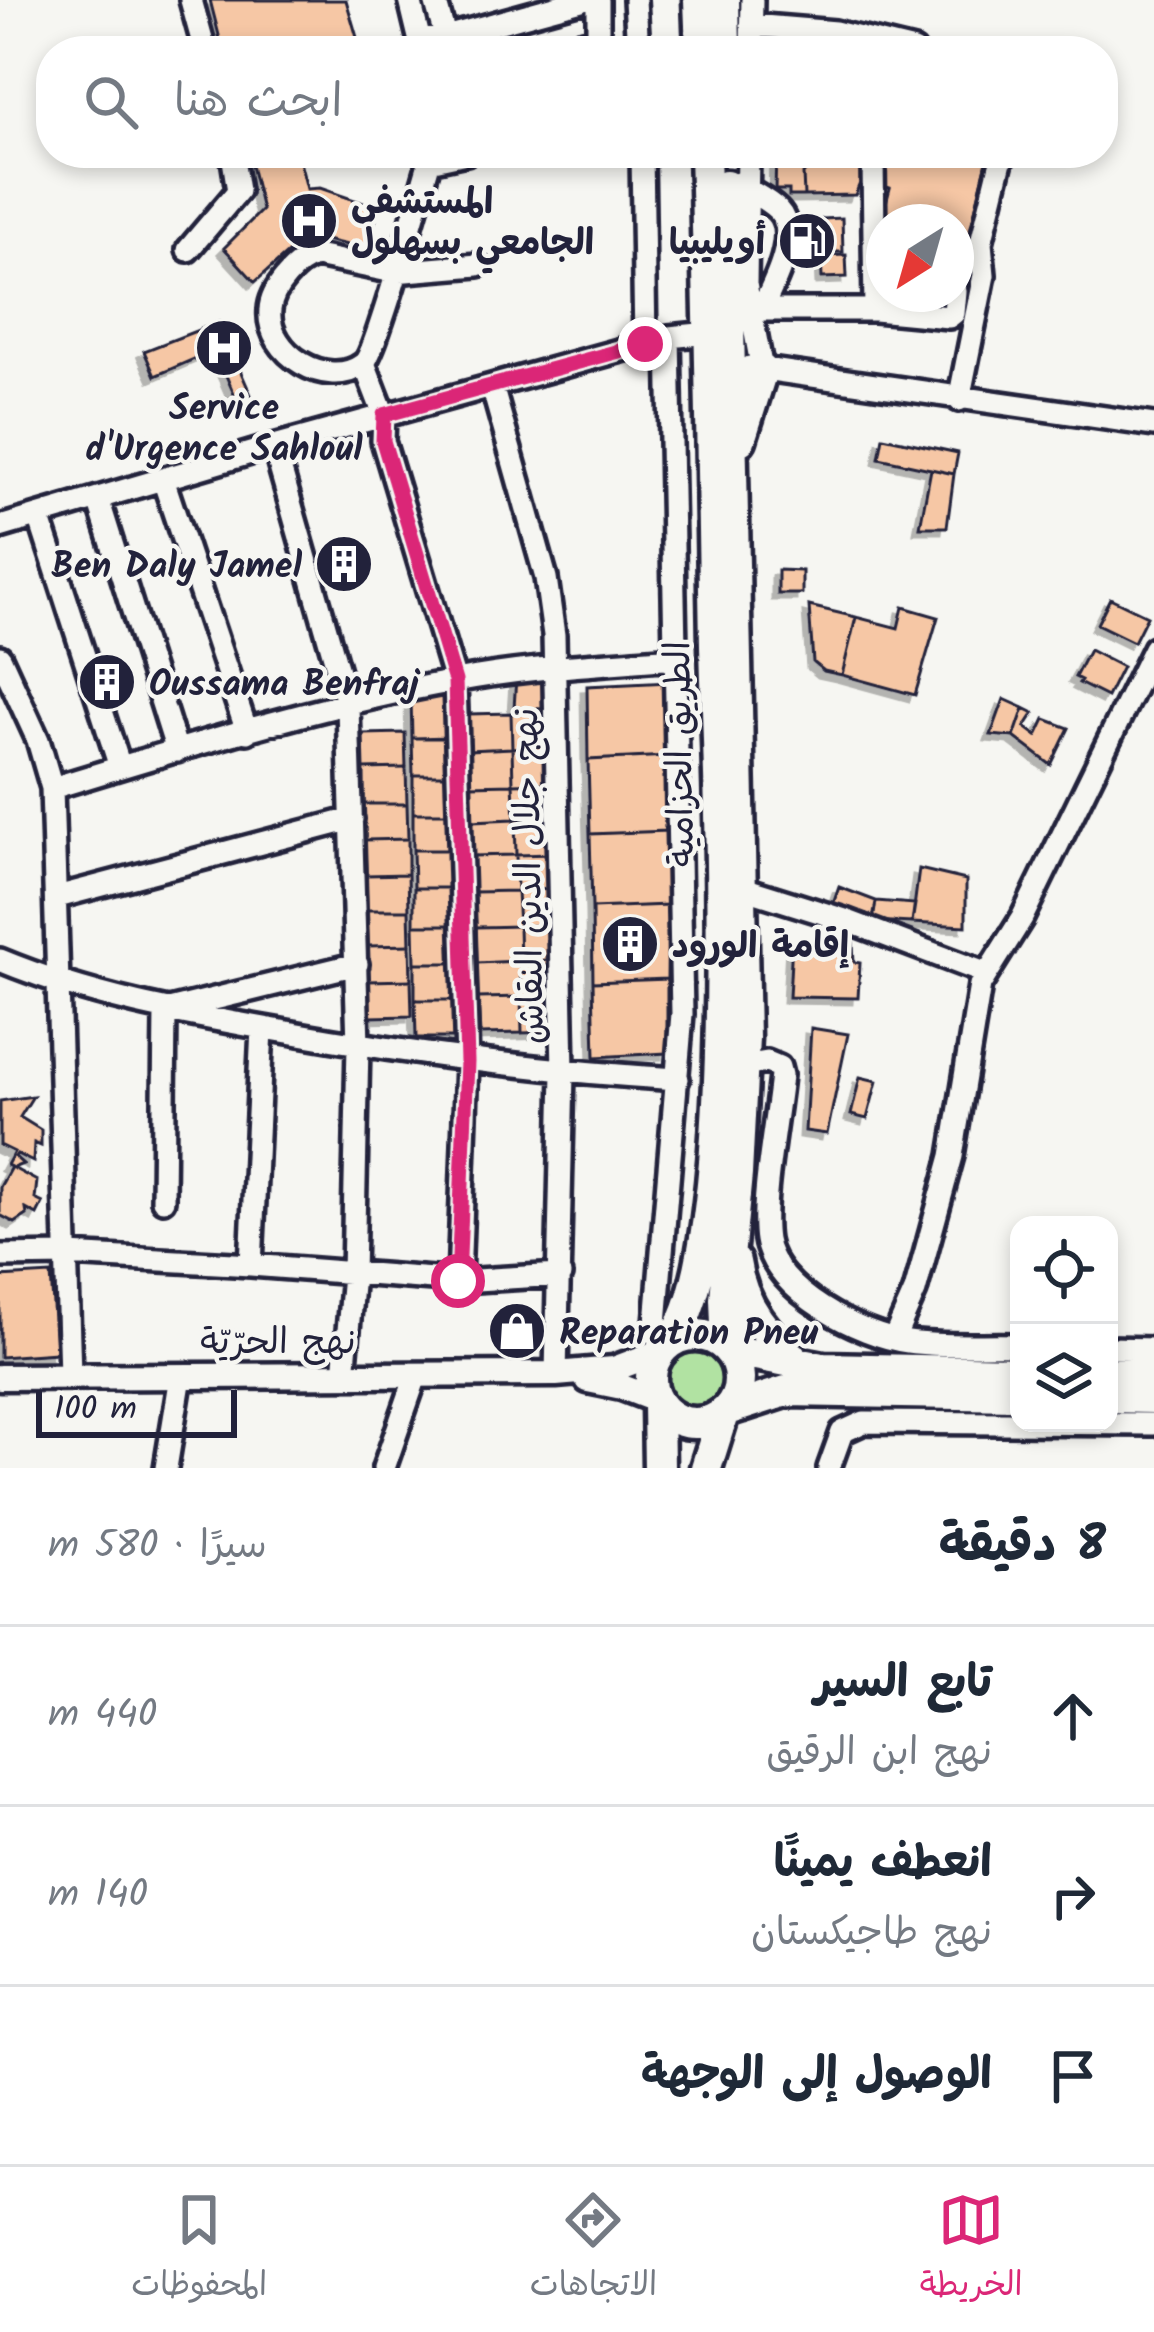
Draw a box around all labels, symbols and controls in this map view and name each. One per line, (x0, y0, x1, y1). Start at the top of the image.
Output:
search box (36, 36, 1118, 168)
text: ابحث هنا (174, 67, 342, 139)
icon: search (78, 69, 144, 135)
place label: المستشفى الجامعي بسهلول (351, 175, 594, 274)
hospital icon: المستشفى الجامعي بسهلول (278, 190, 340, 252)
north arrow (866, 204, 974, 312)
fuel station icon: أويليبيا (776, 210, 838, 272)
place label: أويليبيا (669, 216, 766, 273)
hospital icon: Service d'Urgence Sahloul (193, 317, 255, 379)
route end (618, 317, 672, 371)
place label: Service d'Urgence Sahloul (85, 381, 363, 479)
building icon: Ben Daly Jamel (313, 533, 375, 595)
place label: Ben Daly Jamel (51, 539, 302, 596)
street label: الطريق الحزامية (651, 641, 712, 867)
building icon: Oussama Benfraj (76, 651, 138, 713)
place label: Oussama Benfraj (149, 657, 420, 714)
street label: نهج جلال الدين النقاش (499, 707, 562, 1045)
building icon: إقامة الورود (599, 913, 661, 975)
place label: إقامة الورود (672, 919, 849, 976)
map controls (1010, 1216, 1118, 1432)
button: locate (1010, 1216, 1118, 1324)
route start (431, 1254, 485, 1308)
shop icon: Reparation Pneu (486, 1300, 548, 1362)
place label: Reparation Pneu (559, 1306, 818, 1363)
street label: نهج الحرّيّة (200, 1315, 356, 1372)
button: layers (1010, 1324, 1118, 1432)
scale bar (36, 1384, 237, 1437)
text: 100 m (54, 1384, 137, 1437)
text: 8 دقيقة (939, 1506, 1106, 1587)
text: سيرًا · 580 m (48, 1516, 267, 1578)
text: تابع السير (814, 1648, 992, 1720)
icon: ahead (1040, 1683, 1106, 1749)
text: 440 m (48, 1685, 157, 1747)
text: نهج ابن الرقيق (766, 1723, 992, 1785)
text: انعطف يمينًا (774, 1828, 992, 1900)
icon: right (1040, 1863, 1106, 1929)
text: 140 m (48, 1865, 148, 1927)
text: نهج طاجيكستان (751, 1903, 992, 1965)
text: الوصول إلى الوجهة (641, 2040, 992, 2112)
icon: arrive (1040, 2043, 1106, 2109)
tab: المحفوظات (131, 2187, 267, 2313)
tab: الاتجاهات (530, 2187, 657, 2313)
tab: الخريطة (920, 2187, 1023, 2313)

